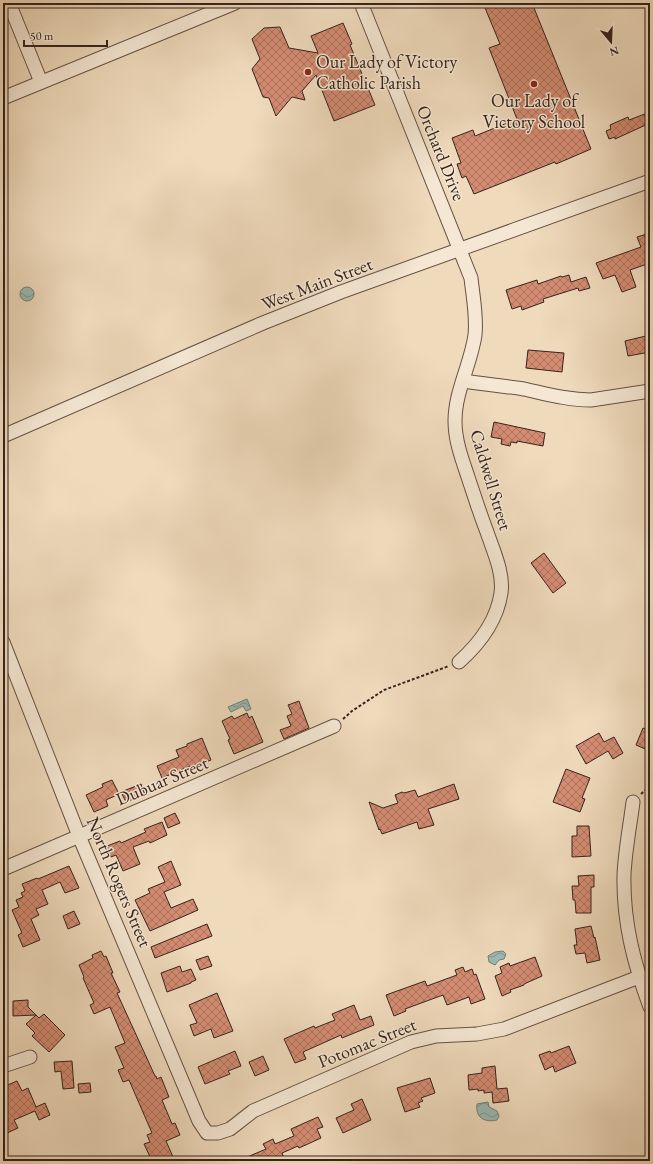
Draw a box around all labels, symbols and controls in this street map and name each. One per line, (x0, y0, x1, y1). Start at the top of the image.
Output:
scale bar (24, 22, 107, 48)
north arrow (591, 22, 631, 62)
text: 50 m (30, 28, 54, 44)
text: N (608, 43, 621, 60)
place label: Our Lady of Victory Catholic Parish (316, 50, 457, 94)
marker: Our Lady of Victory Catholic Parish (303, 67, 313, 77)
marker: Our Lady of Victory School (529, 79, 539, 89)
place label: Our Lady of Victory School (483, 89, 585, 133)
street label: Orchard Drive (412, 102, 471, 204)
street label: West Main Street (258, 252, 376, 315)
street label: Caldwell Street (465, 427, 518, 533)
street label: Dubuar Street (112, 751, 212, 810)
street label: North Rogers Street (82, 813, 157, 951)
street label: Potomac Street (314, 1012, 420, 1073)

